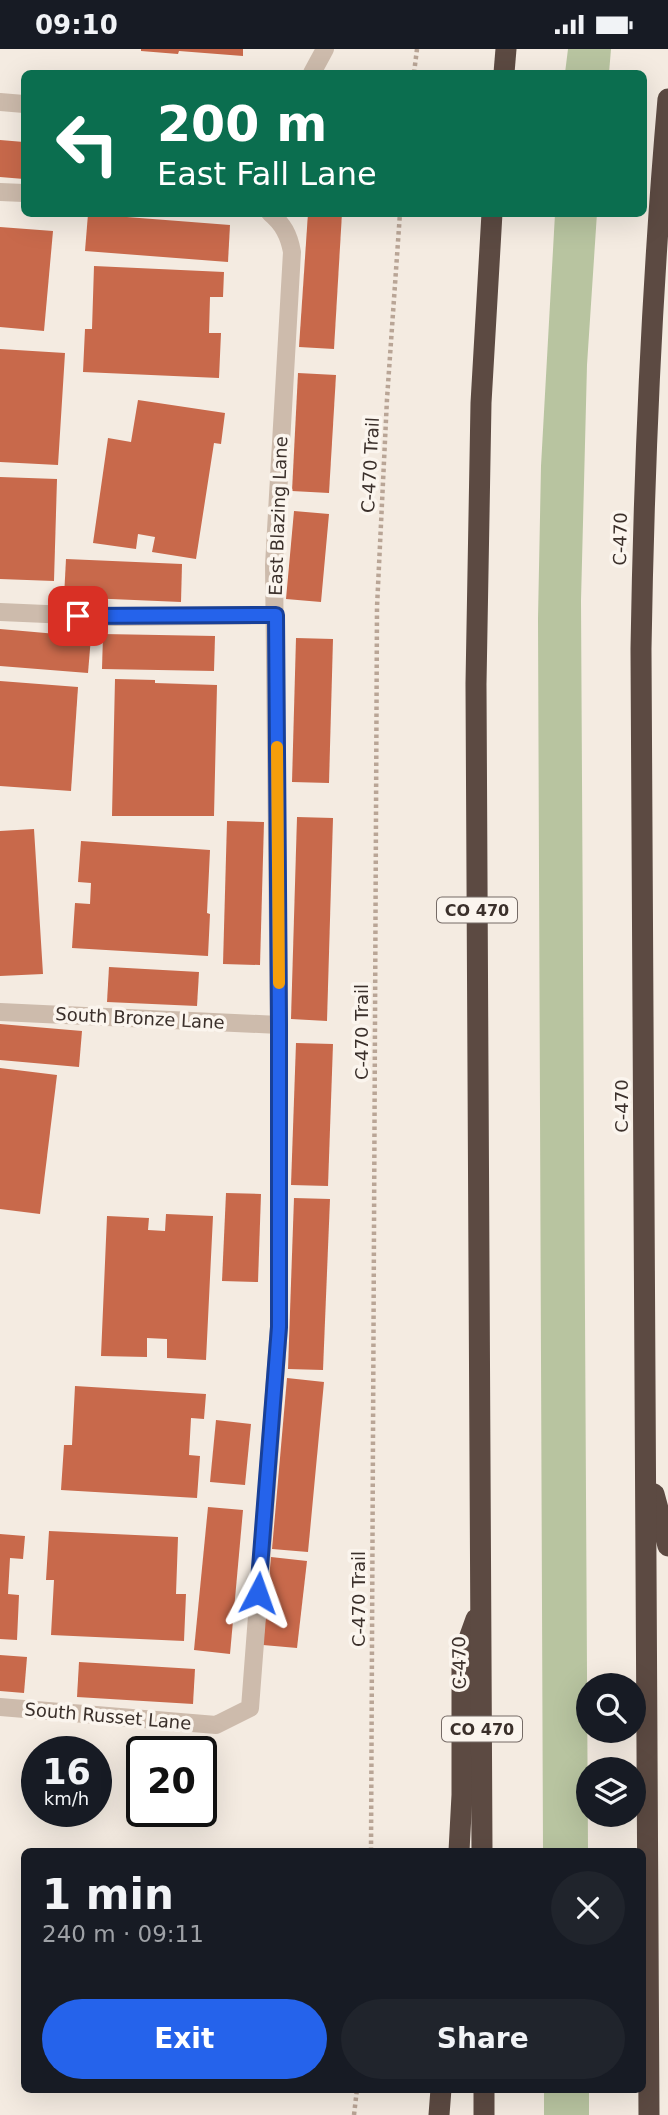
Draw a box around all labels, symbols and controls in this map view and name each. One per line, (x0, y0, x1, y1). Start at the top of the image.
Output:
text: 09:10 (35, 10, 118, 40)
text: 200 m (157, 96, 327, 153)
icon: left (42, 98, 133, 189)
text: East Fall Lane (157, 155, 377, 193)
street label: C-470 Trail (357, 417, 383, 513)
street label: East Blazing Lane (265, 436, 291, 596)
street label: C-470 (609, 512, 631, 566)
pin (48, 586, 108, 646)
icon: arrive (59, 597, 97, 635)
road number: CO 470 (437, 897, 517, 923)
street label: C-470 Trail (351, 984, 372, 1080)
street label: South Bronze Lane (55, 1003, 225, 1033)
street label: C-470 (611, 1079, 632, 1133)
street label: C-470 Trail (348, 1551, 369, 1647)
position arrow (221, 1556, 295, 1630)
street label: C-470 (448, 1636, 470, 1690)
map controls (576, 1673, 646, 1827)
button: search (576, 1673, 646, 1743)
street label: South Russet Lane (24, 1698, 192, 1734)
road number: CO 470 (442, 1717, 522, 1741)
speed limit sign: 20 (126, 1736, 217, 1827)
text: 16 (42, 1752, 91, 1792)
button: layers (576, 1757, 646, 1827)
text: km/h (44, 1788, 89, 1809)
text: 1 min (42, 1870, 174, 1919)
button: close (551, 1871, 625, 1945)
text: 240 m · 09:11 (42, 1921, 204, 1947)
button: Exit (42, 1999, 327, 2079)
button: Share (341, 1999, 625, 2079)

